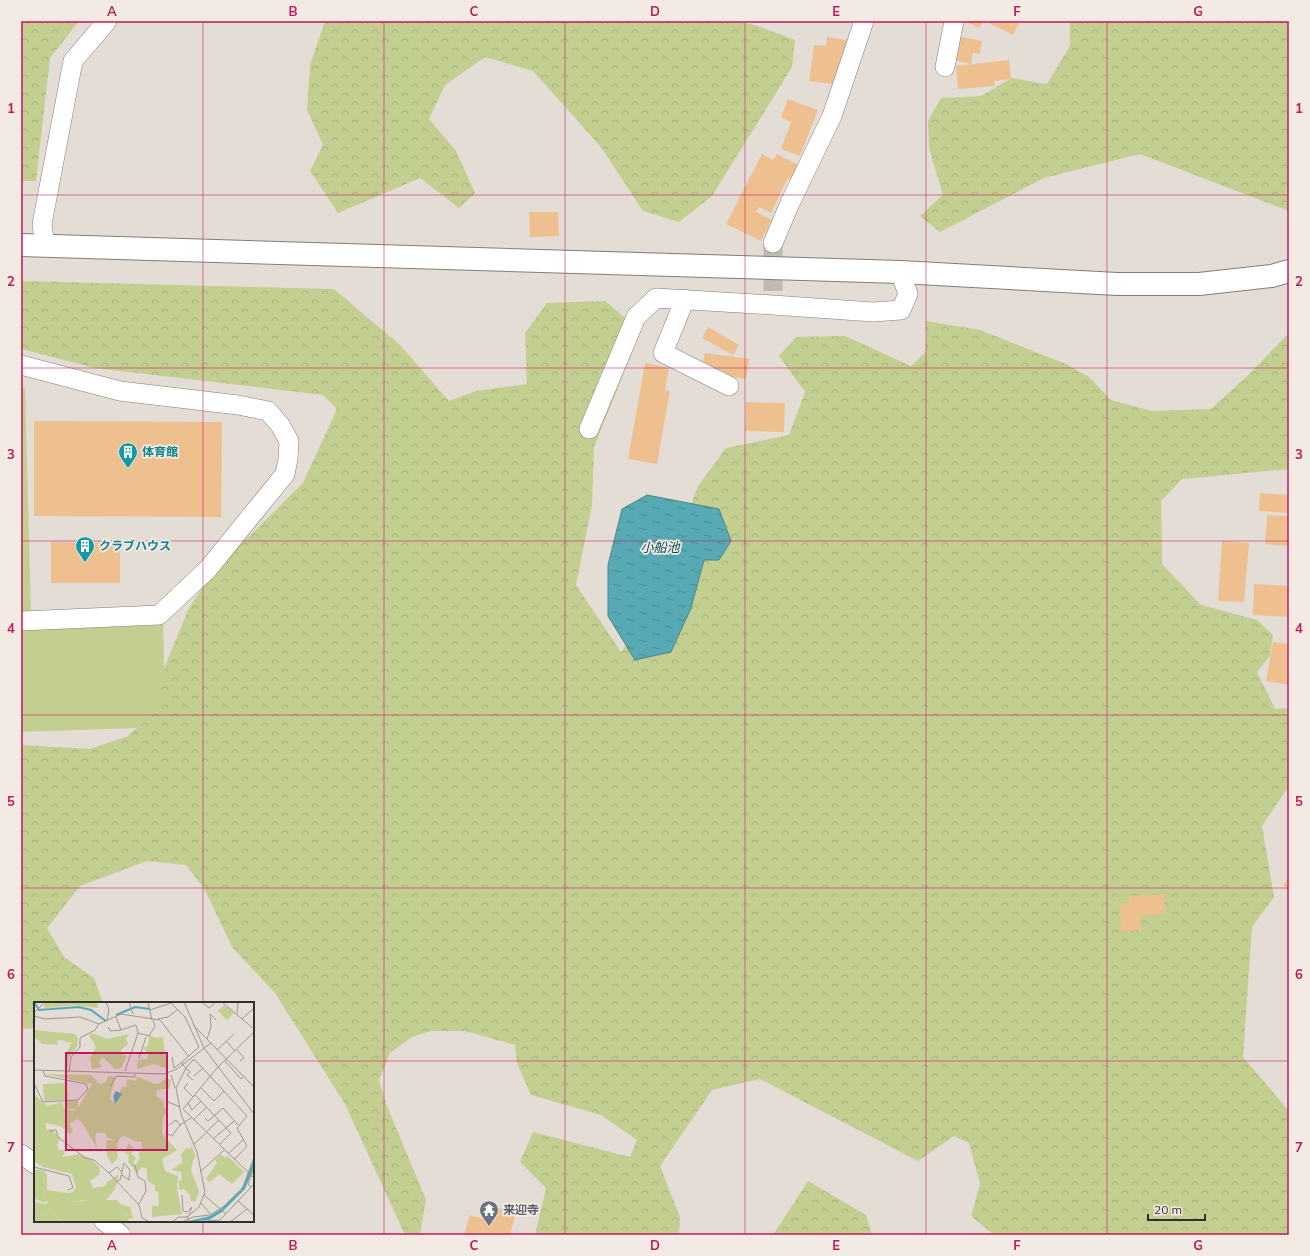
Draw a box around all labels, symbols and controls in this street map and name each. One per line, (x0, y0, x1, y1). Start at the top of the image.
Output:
text: A (107, 3, 117, 19)
text: B (289, 3, 298, 19)
text: C (470, 3, 479, 19)
text: D (650, 3, 660, 19)
text: E (832, 3, 840, 19)
text: F (1013, 3, 1021, 19)
text: G (1193, 3, 1203, 19)
text: 1 (7, 100, 15, 116)
text: 1 (1295, 100, 1303, 116)
text: 2 (7, 273, 15, 289)
text: 2 (1295, 273, 1303, 289)
building icon: 体育館 (117, 441, 139, 469)
place label: 体育館 (142, 444, 178, 459)
text: 3 (7, 446, 15, 462)
text: 3 (1295, 446, 1303, 462)
building icon: クラブハウス (74, 535, 96, 563)
place label: クラブハウス (99, 538, 171, 553)
water label: 小船池 (640, 539, 681, 555)
text: 4 (7, 620, 15, 636)
text: 4 (1295, 620, 1303, 636)
text: 5 (7, 793, 15, 809)
text: 5 (1295, 793, 1303, 809)
text: 6 (7, 966, 15, 982)
text: 6 (1295, 966, 1303, 982)
inset map (34, 1002, 254, 1222)
text: 7 (7, 1139, 15, 1155)
text: 7 (1295, 1139, 1303, 1155)
scale bar (1148, 1196, 1205, 1222)
temple icon: 来迎寺 (478, 1199, 500, 1227)
place label: 来迎寺 (503, 1202, 539, 1217)
text: 20 m (1154, 1202, 1182, 1217)
text: A (107, 1237, 117, 1253)
text: B (289, 1237, 298, 1253)
text: C (470, 1237, 479, 1253)
text: D (650, 1237, 660, 1253)
text: E (832, 1237, 840, 1253)
text: F (1013, 1237, 1021, 1253)
text: G (1193, 1237, 1203, 1253)

